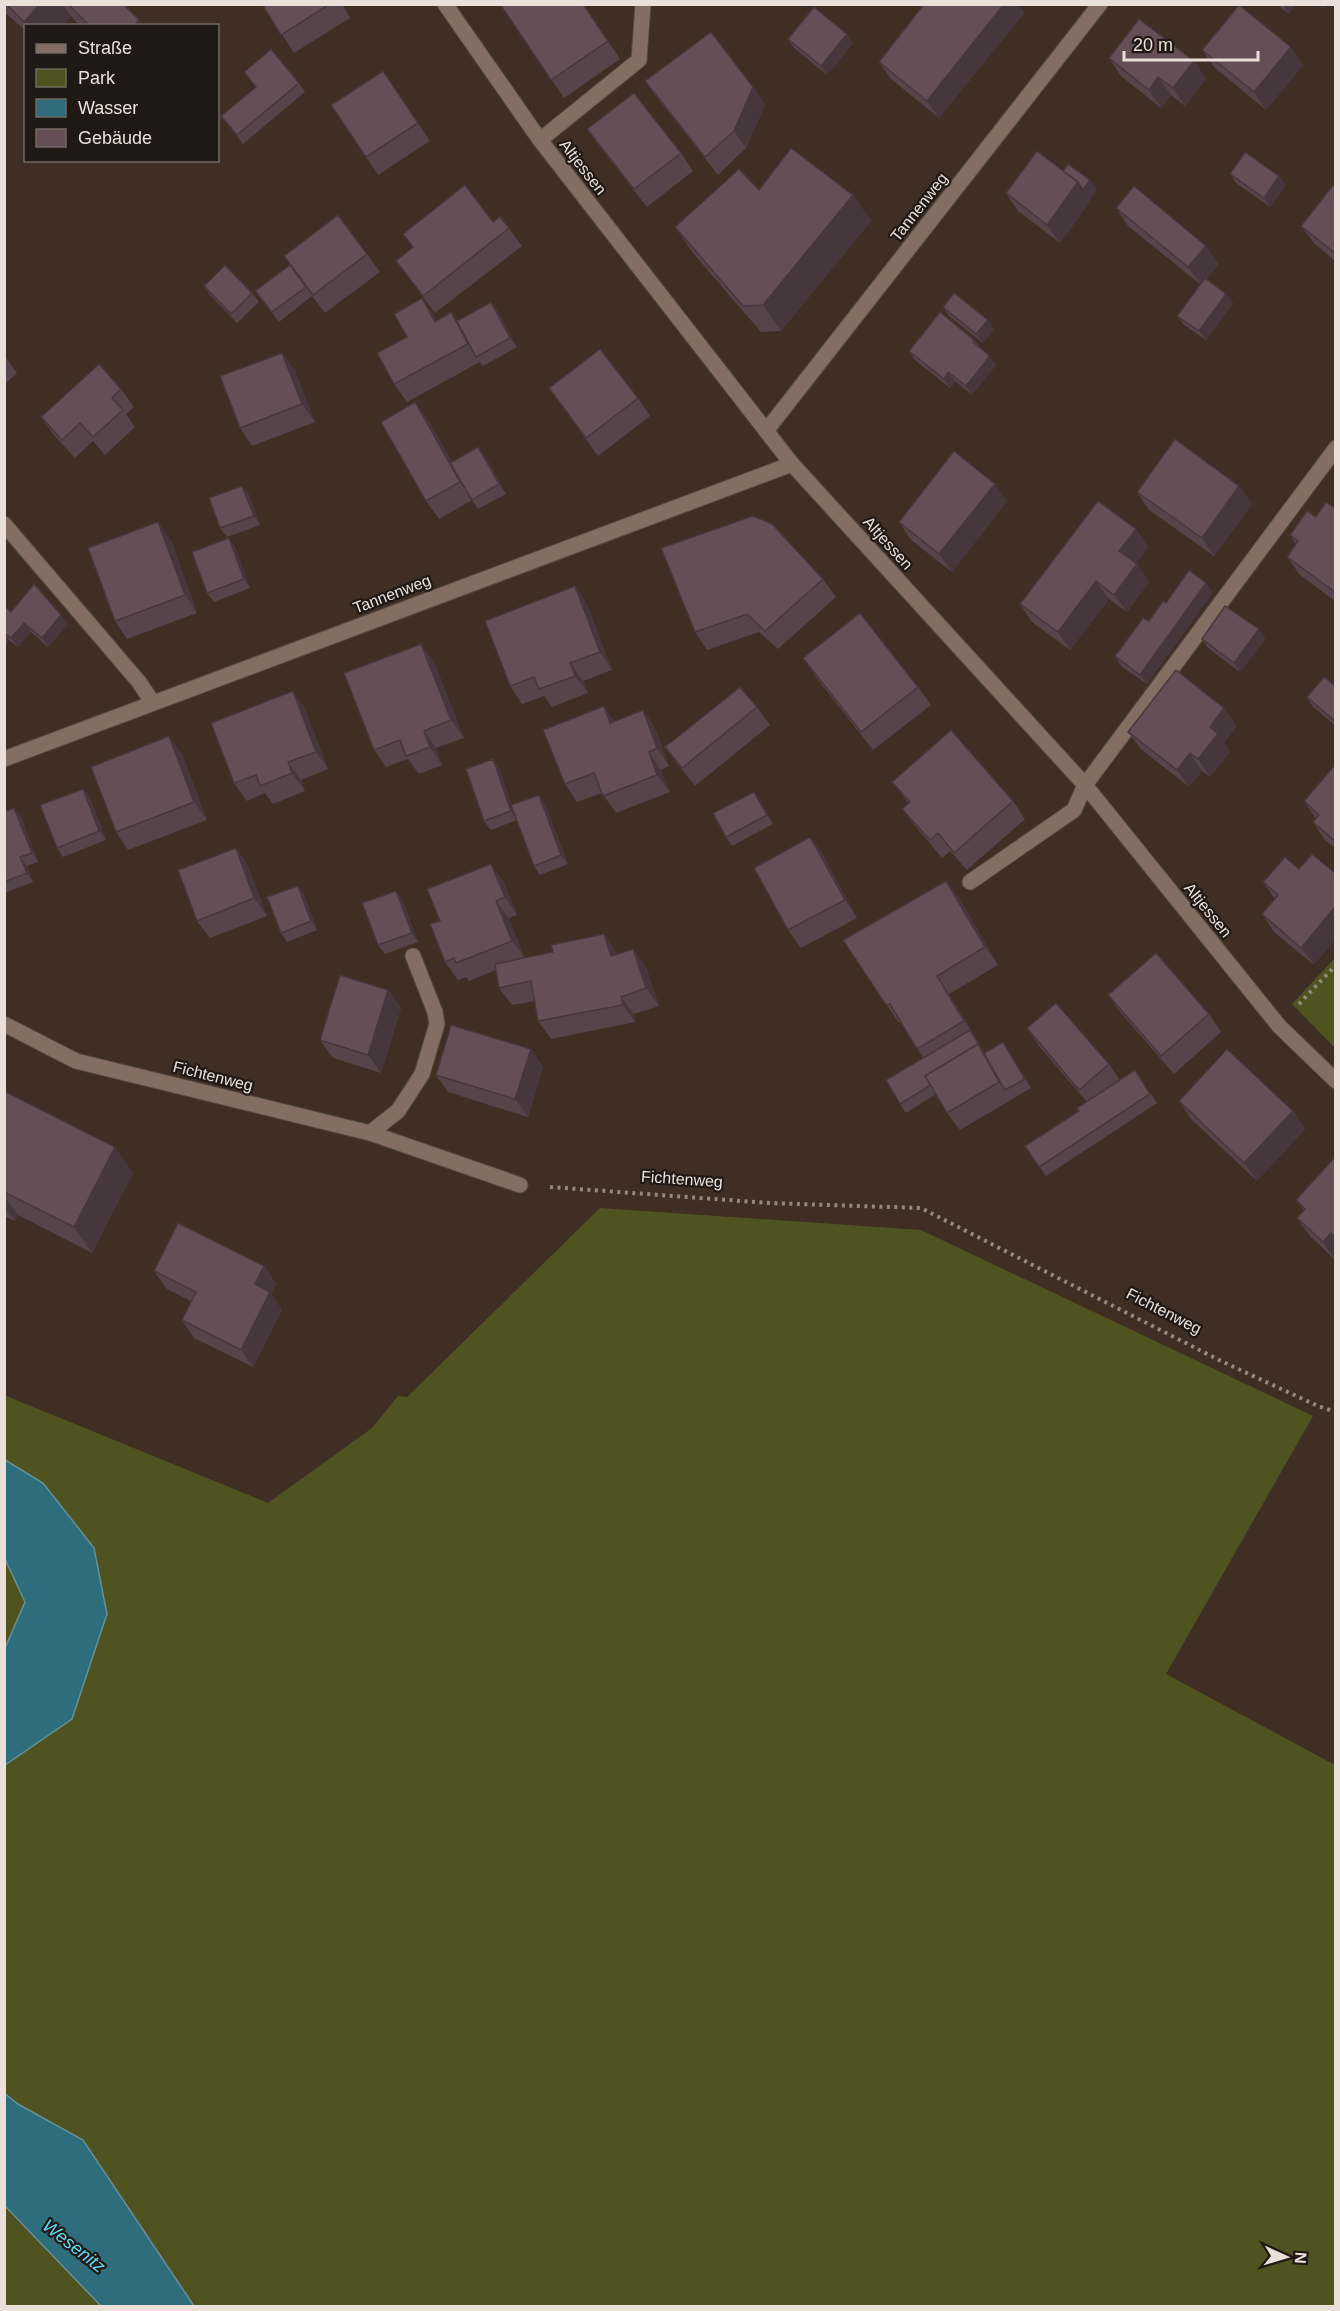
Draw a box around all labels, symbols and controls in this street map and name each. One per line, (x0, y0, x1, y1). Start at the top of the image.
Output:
legend (24, 24, 219, 162)
scale bar (1124, 24, 1258, 62)
text: 20 m (1133, 35, 1173, 55)
text: Straße (78, 38, 132, 58)
text: Park (78, 68, 116, 88)
text: Wasser (78, 98, 138, 118)
text: Gebäude (78, 128, 152, 148)
street label: Altjessen (556, 136, 610, 198)
street label: Tannenweg (887, 170, 951, 244)
street label: Altjessen (860, 513, 916, 573)
street label: Tannenweg (351, 571, 433, 617)
street label: Altjessen (1181, 879, 1235, 941)
street label: Fichtenweg (171, 1058, 255, 1094)
street label: Fichtenweg (641, 1168, 723, 1190)
street label: Fichtenweg (1124, 1285, 1204, 1337)
water label: Wesenitz (39, 2215, 109, 2277)
north arrow (1256, 2227, 1316, 2287)
text: N (1292, 2252, 1309, 2264)

